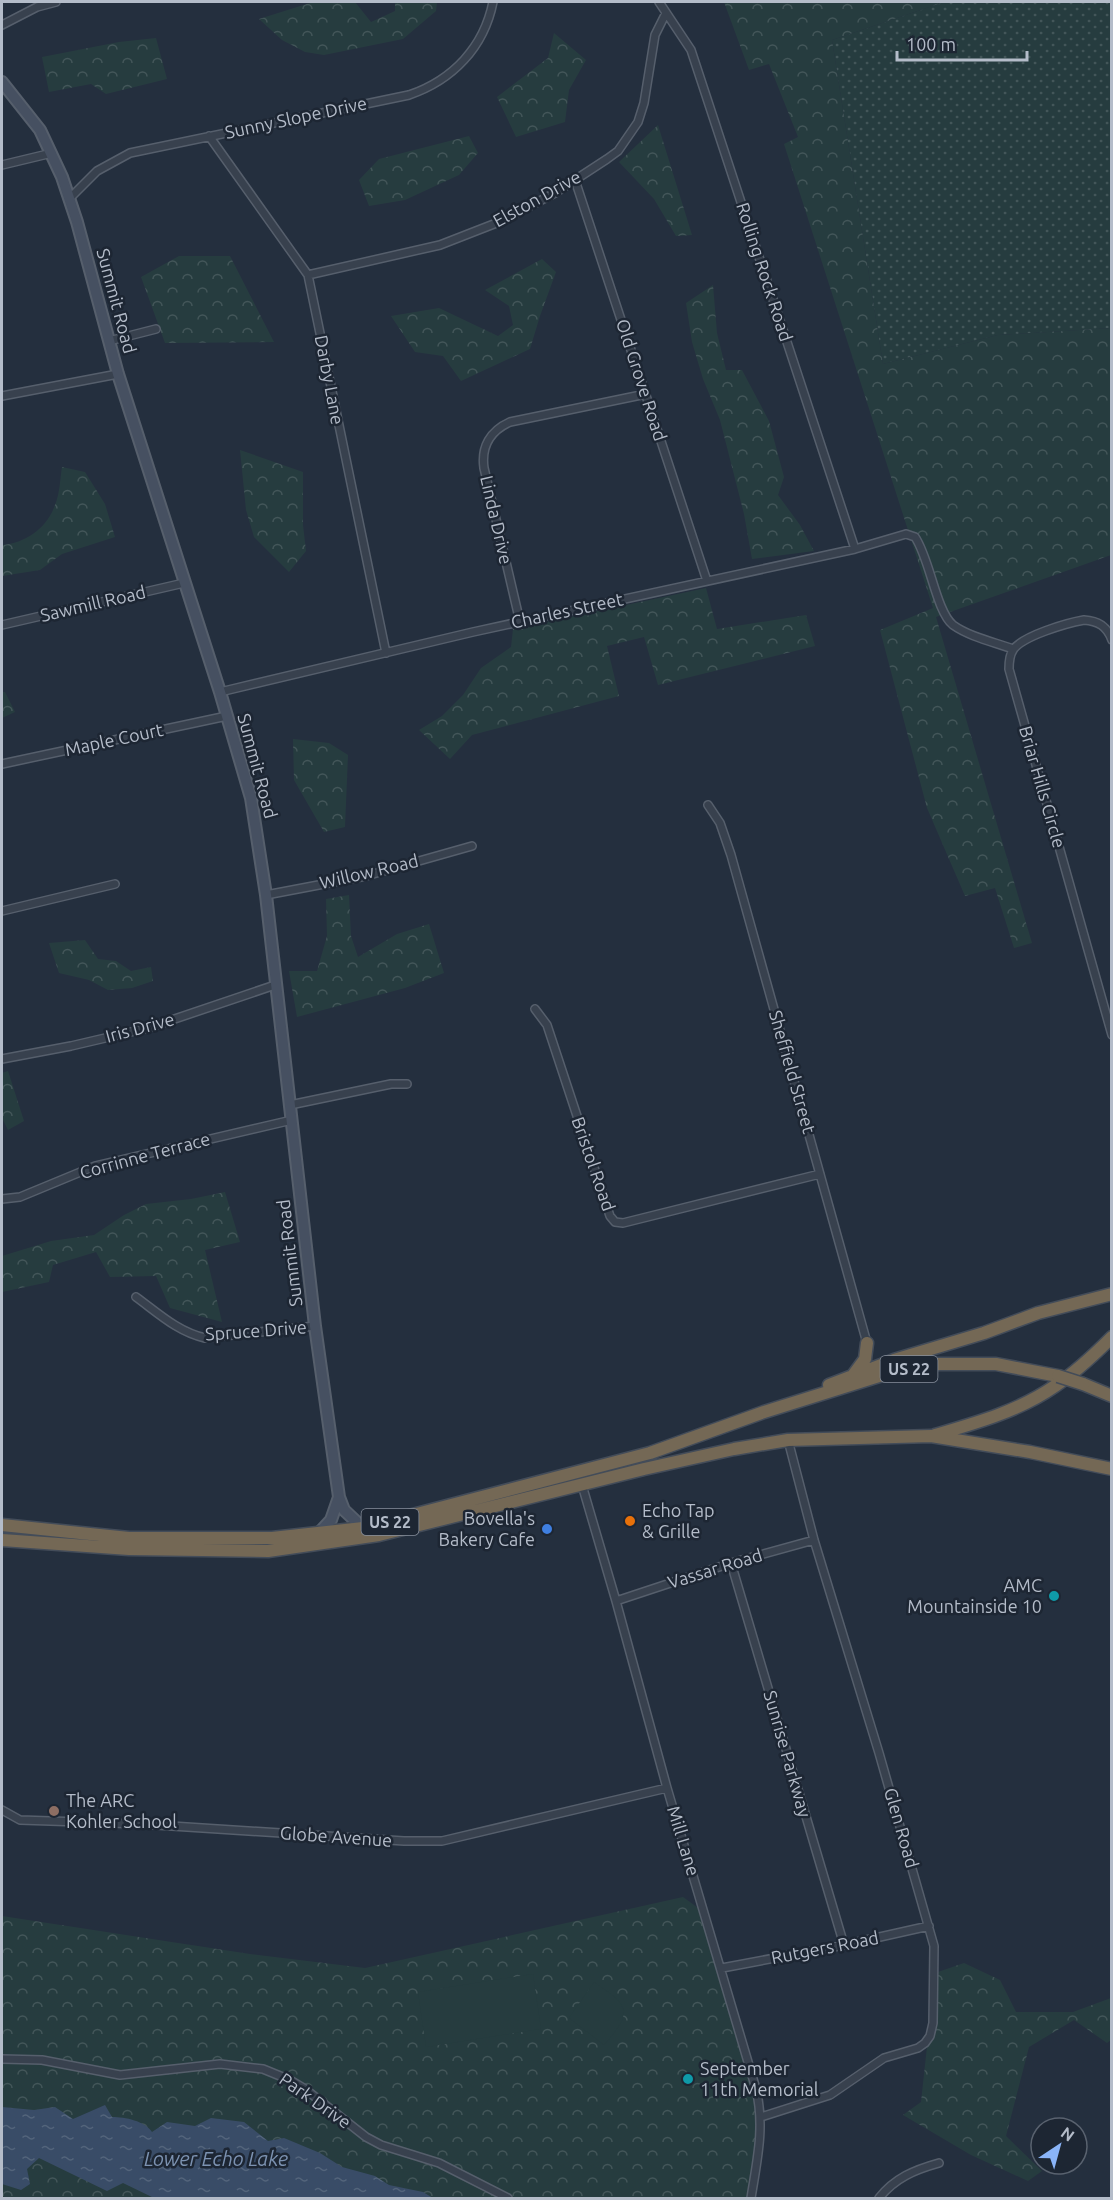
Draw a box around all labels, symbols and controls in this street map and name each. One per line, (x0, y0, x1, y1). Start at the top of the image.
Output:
scale bar (897, 24, 1028, 62)
text: 100 m (906, 34, 956, 54)
street label: Sunny Slope Drive (223, 92, 369, 142)
street label: Elston Drive (489, 166, 584, 230)
street label: Rolling Rock Road (733, 200, 797, 344)
street label: Summit Road (93, 246, 141, 355)
street label: Old Grove Road (613, 316, 671, 443)
street label: Darby Lane (312, 333, 348, 426)
street label: Linda Drive (477, 474, 517, 566)
street label: Sawmill Road (38, 581, 147, 625)
street label: Charles Street (509, 588, 625, 632)
street label: Summit Road (234, 711, 282, 820)
street label: Maple Court (63, 719, 165, 759)
street label: Briar Hills Circle (1016, 723, 1070, 850)
street label: Willow Road (317, 850, 420, 892)
street label: Iris Drive (103, 1008, 176, 1046)
street label: Sheffield Street (766, 1008, 820, 1136)
street label: Bristol Road (568, 1114, 619, 1213)
street label: Corrinne Terrace (77, 1128, 212, 1182)
street label: Summit Road (273, 1198, 306, 1308)
street label: Spruce Drive (204, 1316, 308, 1344)
road number: US 22 (880, 1356, 938, 1382)
place label: Echo Tap & Grille (642, 1500, 714, 1541)
place label: Bovella's Bakery Cafe (439, 1508, 535, 1549)
road number: US 22 (362, 1509, 418, 1535)
marker: Echo Tap & Grille (623, 1514, 637, 1528)
marker: Bovella's Bakery Cafe (540, 1522, 554, 1536)
street label: Vassar Road (665, 1544, 764, 1592)
place label: AMC Mountainside 10 (907, 1575, 1042, 1616)
marker: AMC Mountainside 10 (1047, 1589, 1061, 1603)
street label: Sunrise Parkway (760, 1688, 816, 1820)
street label: Glen Road (881, 1785, 923, 1870)
place label: The ARC Kohler School (66, 1790, 177, 1831)
street label: Mill Lane (664, 1803, 704, 1878)
marker: The ARC Kohler School (47, 1804, 61, 1818)
street label: Globe Avenue (279, 1822, 393, 1850)
street label: Rutgers Road (769, 1927, 880, 1967)
place label: September 11th Memorial (700, 2058, 819, 2099)
street label: Park Drive (276, 2068, 355, 2132)
marker: September 11th Memorial (681, 2072, 695, 2086)
north arrow (1029, 2116, 1089, 2176)
text: N (1058, 2123, 1078, 2145)
water label: Lower Echo Lake (144, 2147, 288, 2170)

